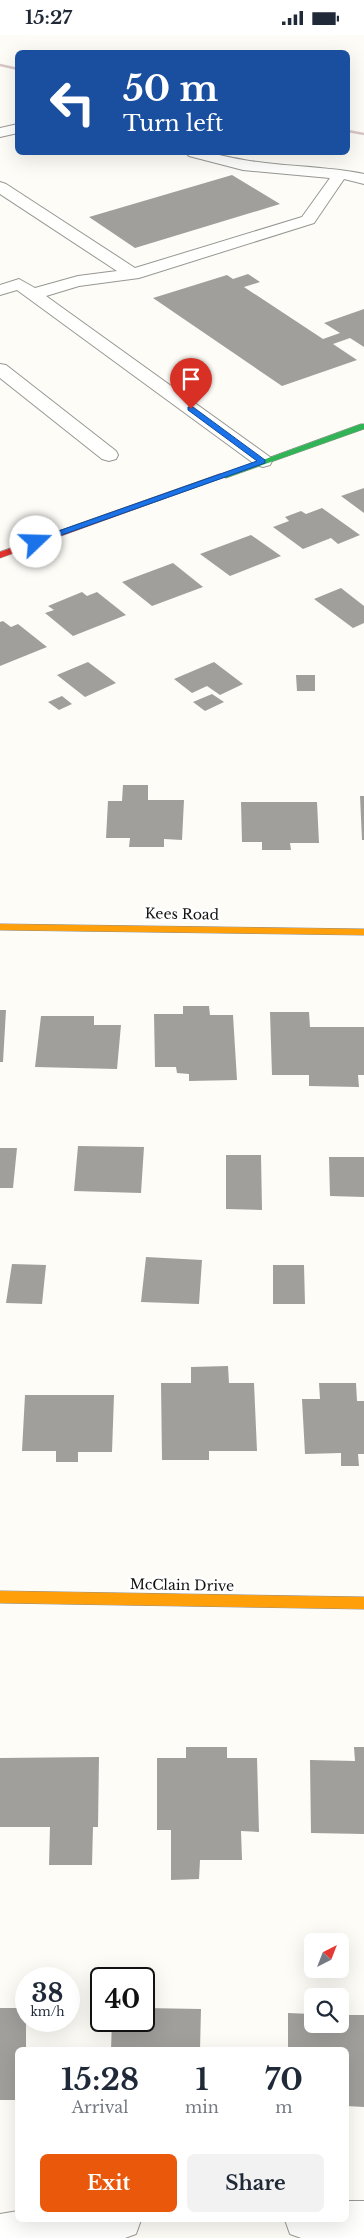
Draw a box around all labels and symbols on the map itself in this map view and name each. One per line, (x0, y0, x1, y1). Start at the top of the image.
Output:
pin (170, 358, 212, 409)
position arrow (9.0, 515, 61.0, 567)
street label: Kees Road (145, 904, 220, 924)
street label: McClain Drive (130, 1575, 234, 1595)
north arrow (304, 1933, 349, 1977)
speed limit sign: 40 (90, 1967, 155, 2032)

